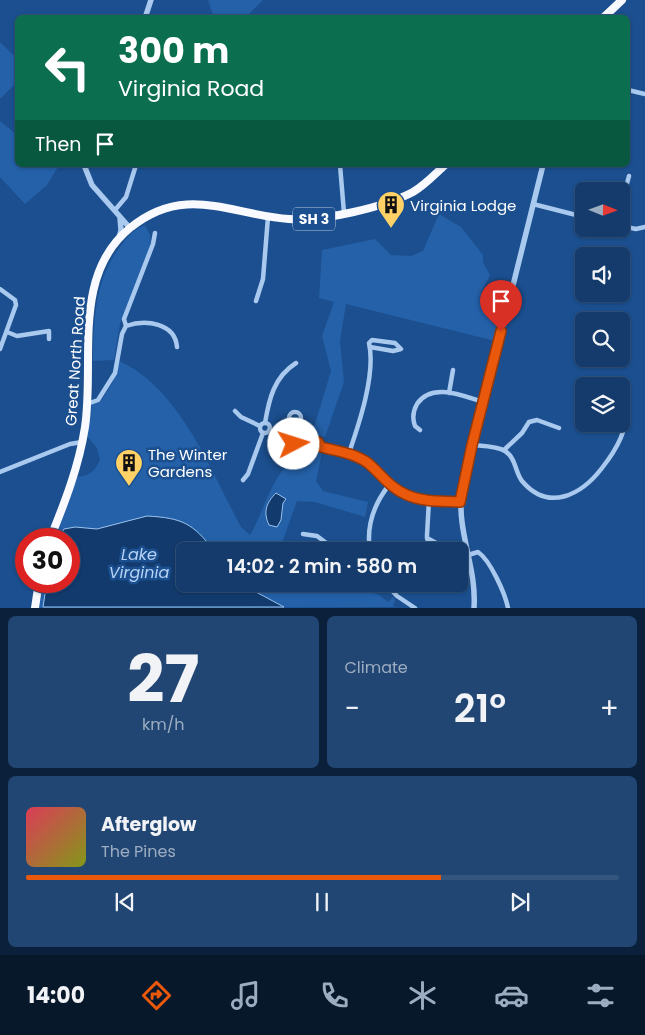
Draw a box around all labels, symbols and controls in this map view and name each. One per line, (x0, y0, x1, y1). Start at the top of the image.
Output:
text: 300 m (118, 26, 229, 75)
icon: left (35, 35, 100, 100)
text: Virginia Road (118, 73, 264, 104)
icon: arrive (91, 130, 119, 158)
text: Then (35, 131, 81, 158)
north arrow (575, 182, 630, 238)
map controls (575, 182, 630, 432)
building icon: Virginia Lodge (376, 190, 406, 229)
place label: Virginia Lodge (410, 195, 516, 216)
road number: SH 3 (293, 208, 335, 230)
button: sound (575, 247, 630, 302)
pin (480, 280, 522, 331)
icon: arrive (487, 287, 515, 315)
street label: Great North Road (60, 295, 90, 427)
button: search (575, 312, 630, 367)
button: layers (575, 377, 630, 432)
position arrow (267, 417, 319, 469)
place label: The Winter Gardens (148, 444, 228, 482)
building icon: The Winter Gardens (114, 448, 144, 487)
speed limit sign: 30 (15, 528, 80, 593)
water label: Lake Virginia (109, 543, 169, 584)
text: 14:02 · 2 min · 580 m (227, 553, 417, 580)
text: 27 (127, 634, 199, 725)
text: Climate (345, 656, 408, 679)
text: 21° (454, 682, 506, 735)
text: − (345, 689, 360, 728)
text: + (600, 689, 619, 728)
text: km/h (142, 713, 185, 736)
text: Afterglow (101, 811, 196, 838)
text: The Pines (101, 840, 176, 863)
icon: previous (111, 888, 139, 916)
icon: pause (308, 888, 336, 916)
icon: next (506, 888, 534, 916)
icon: directions (139, 978, 174, 1013)
icon: music (228, 978, 263, 1013)
icon: phone (317, 978, 352, 1013)
icon: climate (405, 978, 440, 1013)
icon: car (494, 978, 529, 1013)
icon: filters (583, 978, 618, 1013)
text: 14:00 (27, 980, 85, 1011)

